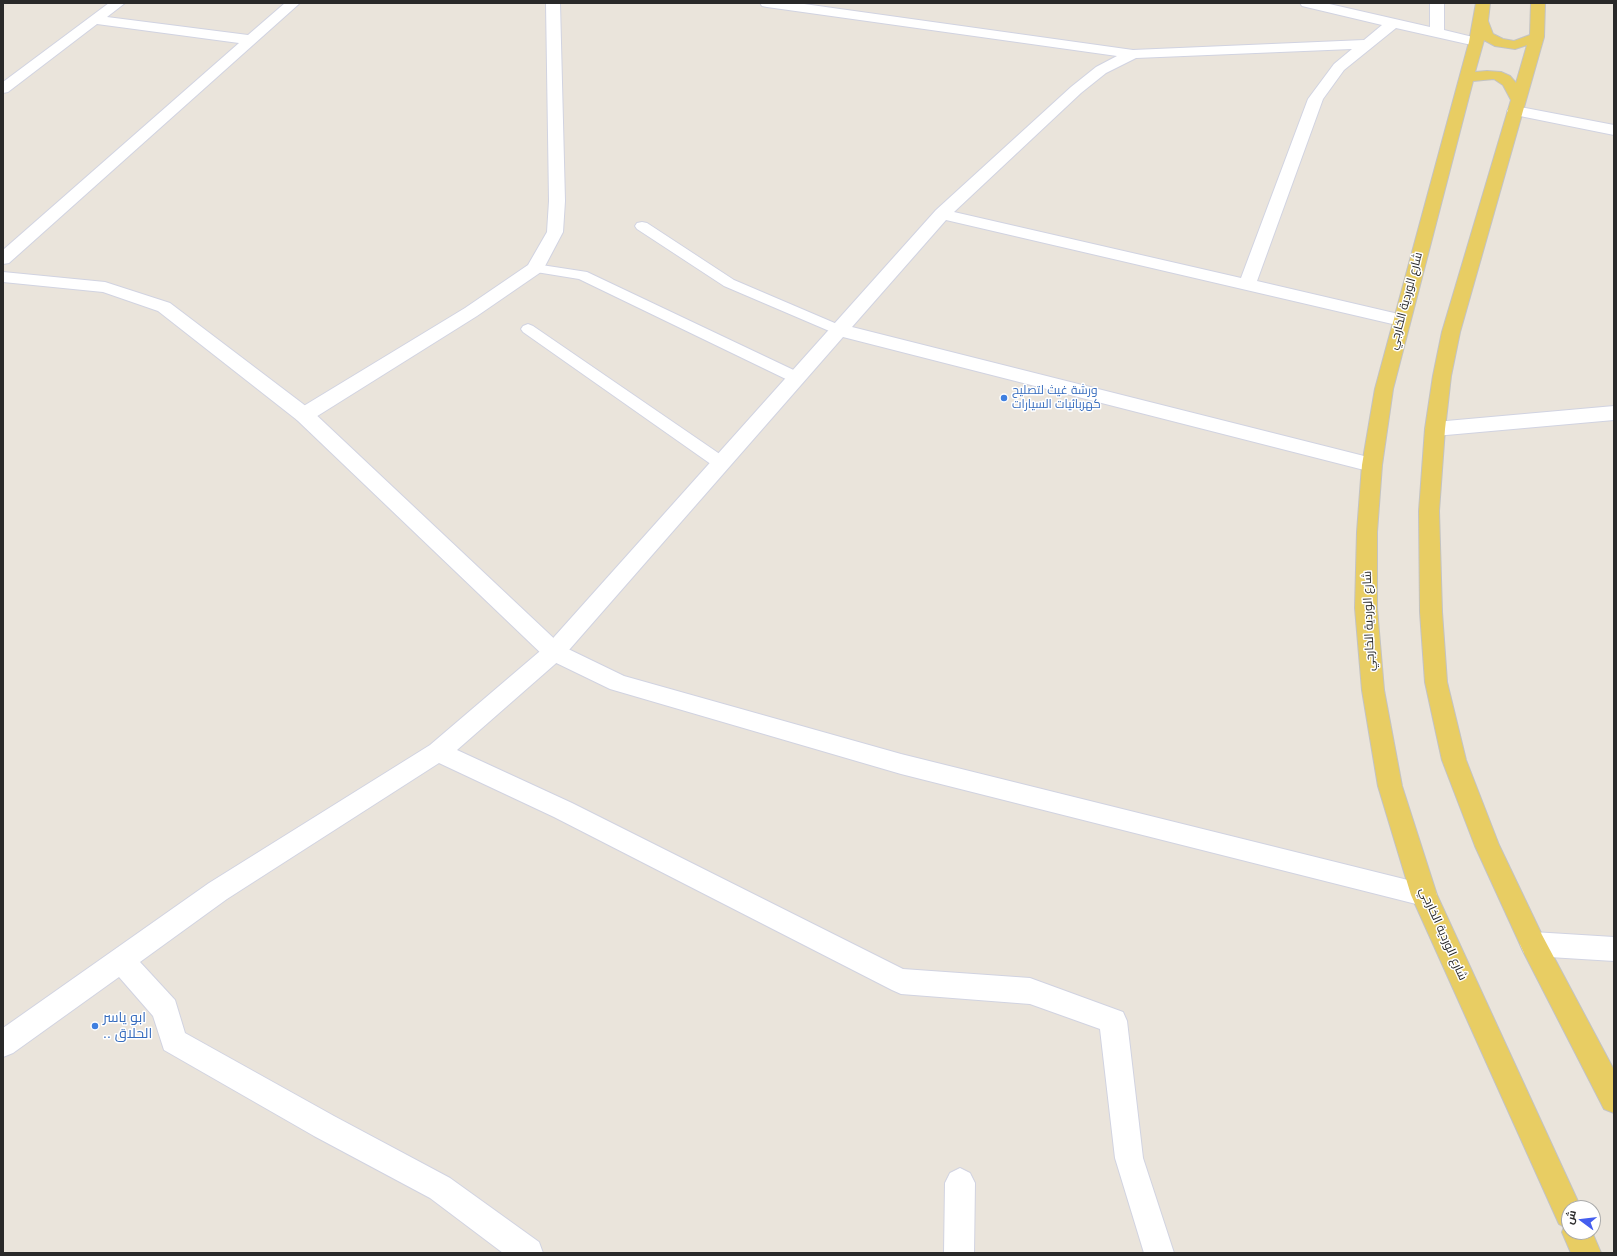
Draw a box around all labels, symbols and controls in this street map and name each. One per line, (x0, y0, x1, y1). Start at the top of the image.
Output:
street label: شارع الوردية الخارجي (1386, 251, 1426, 351)
place label: ورشة غيث لتصليح كهربائيات السيارات (1012, 384, 1101, 412)
marker: ورشة غيث لتصليح كهربائيات السيارات (999, 393, 1009, 403)
street label: شارع الوردية الخارجي (1360, 571, 1378, 671)
street label: شارع الوردية الخارجي (1416, 885, 1470, 983)
place label: ابو ياسر .. الحلاق (103, 1010, 152, 1042)
marker: ابو ياسر .. الحلاق (90, 1021, 100, 1031)
north arrow (1561, 1200, 1601, 1240)
text: ش (1563, 1209, 1578, 1226)

